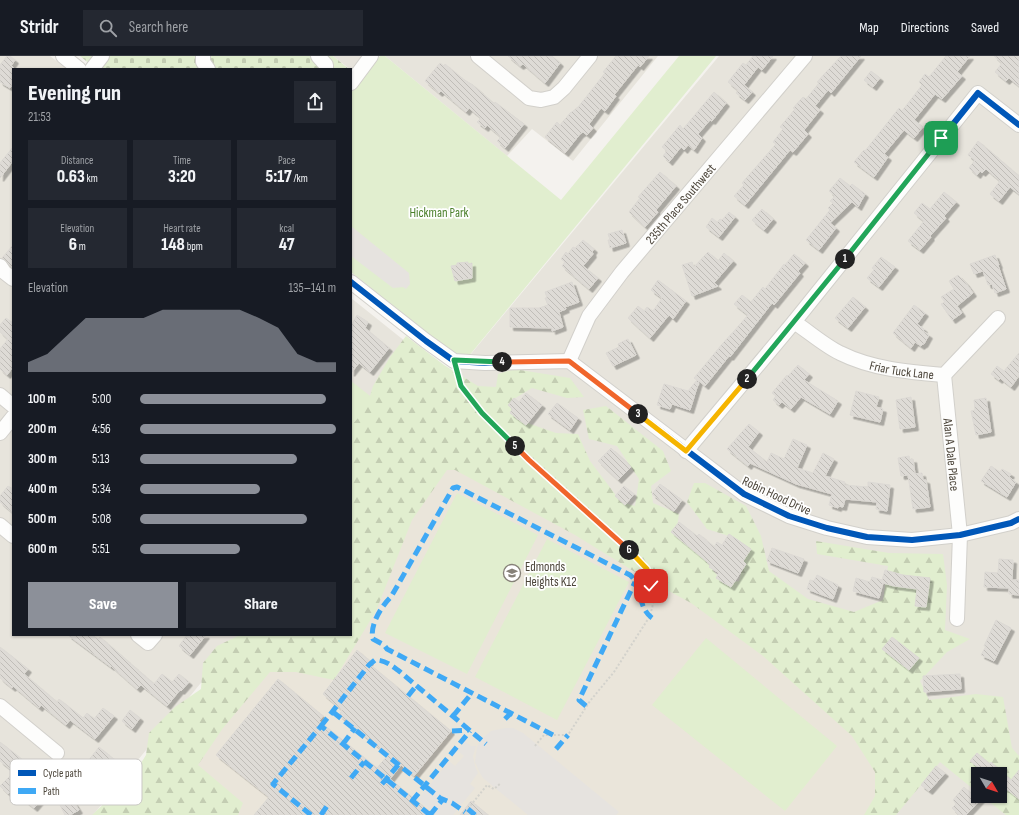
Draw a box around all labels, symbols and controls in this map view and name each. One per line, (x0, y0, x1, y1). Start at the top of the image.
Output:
search box (83, 10, 363, 46)
text: Stridr (20, 16, 59, 39)
icon: search (97, 17, 119, 39)
text: Search here (129, 18, 188, 37)
text: Map (859, 19, 879, 36)
text: Directions (901, 19, 949, 36)
text: Saved (971, 19, 999, 36)
text: Evening run (28, 80, 121, 107)
button: share (294, 81, 336, 123)
text: 21:53 (28, 109, 51, 125)
pin (924, 121, 958, 155)
icon: arrive (930, 127, 952, 149)
text: Distance (61, 154, 94, 167)
text: Time (173, 154, 191, 167)
text: Pace (278, 154, 295, 167)
street label: 235th Place Southwest (642, 161, 719, 248)
text: 0.63 (57, 167, 85, 187)
text: 3:20 (168, 167, 196, 187)
text: 5:17 (265, 167, 292, 187)
text: km (85, 172, 98, 185)
text: /km (292, 172, 308, 185)
park label: Hickman Park (409, 205, 469, 221)
text: Elevation (60, 222, 94, 235)
text: Heart rate (163, 222, 201, 235)
text: kcal (279, 222, 294, 235)
text: 6 (69, 235, 77, 255)
text: 148 (161, 235, 185, 255)
text: 47 (279, 235, 295, 255)
text: m (77, 240, 86, 253)
text: bpm (185, 240, 203, 253)
pin: 1 (835, 249, 855, 269)
text: 1 (843, 252, 847, 265)
text: Elevation (28, 280, 68, 296)
text: 135–141 m (289, 280, 336, 296)
pin: 4 (492, 352, 512, 372)
text: 4 (499, 355, 505, 368)
street label: Friar Tuck Lane (868, 358, 934, 383)
pin: 2 (737, 369, 757, 389)
text: 2 (745, 372, 749, 385)
text: 100 m (28, 391, 56, 407)
text: 5:00 (92, 391, 111, 407)
pin: 3 (628, 404, 648, 424)
text: 3 (636, 407, 640, 420)
street label: Alan A Dale Place (939, 417, 963, 492)
text: 200 m (28, 421, 57, 437)
text: 4:56 (92, 421, 111, 437)
pin: 5 (505, 436, 525, 456)
text: 5 (513, 439, 517, 452)
text: 300 m (28, 451, 57, 467)
text: 5:13 (92, 451, 110, 467)
street label: Robin Hood Drive (740, 473, 814, 519)
text: 400 m (28, 481, 57, 497)
text: 5:34 (92, 481, 111, 497)
text: 500 m (28, 511, 57, 527)
text: 5:08 (92, 511, 111, 527)
pin: 6 (619, 540, 639, 560)
text: 600 m (28, 541, 57, 557)
text: 5:51 (92, 541, 109, 557)
text: 6 (626, 543, 632, 556)
place label: Edmonds Heights K12 (525, 559, 577, 590)
school or university icon: Edmonds Heights K12 (502, 563, 522, 583)
pin (634, 569, 668, 603)
icon: check (640, 575, 662, 597)
button: Save (28, 582, 178, 628)
button: Share (186, 582, 336, 628)
legend (10, 759, 142, 805)
text: Cycle path (43, 767, 82, 780)
north arrow (971, 767, 1007, 803)
map controls (971, 767, 1007, 803)
text: Path (43, 785, 60, 798)

